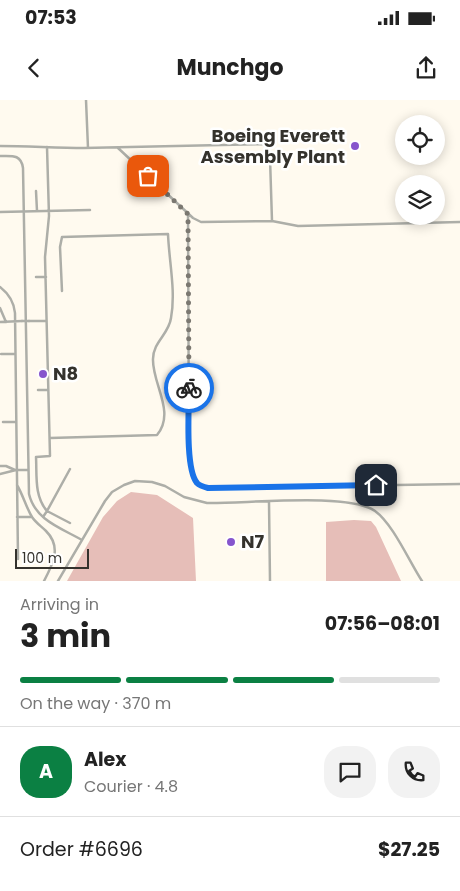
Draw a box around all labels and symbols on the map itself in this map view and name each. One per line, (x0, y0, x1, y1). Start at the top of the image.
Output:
place label: Boeing Everett Assembly Plant (201, 123, 345, 169)
marker: Boeing Everett Assembly Plant (349, 140, 361, 152)
pin (127, 155, 169, 197)
place label: N8 (53, 361, 78, 386)
courier (164, 363, 214, 413)
marker: N8 (37, 368, 49, 380)
pin (355, 464, 397, 506)
place label: N7 (241, 529, 265, 554)
marker: N7 (225, 536, 237, 548)
scale bar (15, 546, 89, 569)

